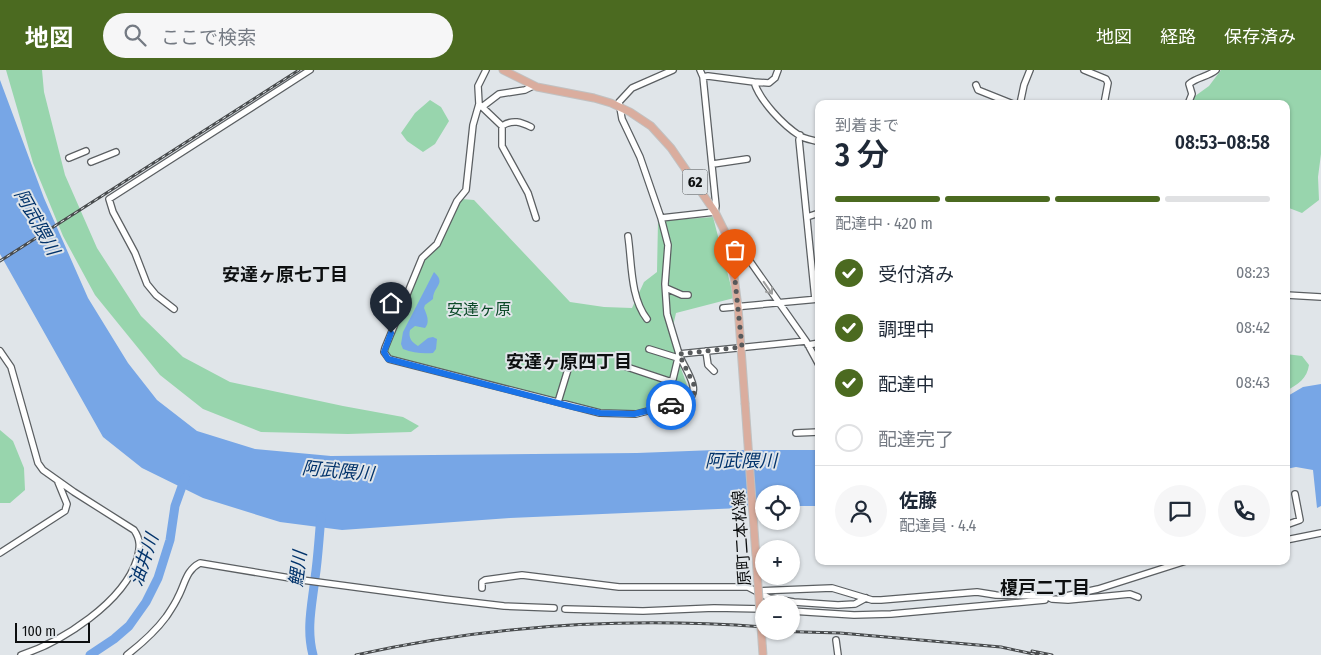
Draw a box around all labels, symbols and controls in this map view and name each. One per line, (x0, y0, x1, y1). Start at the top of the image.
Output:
search box (103, 13, 453, 58)
icon: search (121, 21, 149, 49)
text: 地図 (25, 24, 73, 52)
text: ここで検索 (161, 26, 256, 49)
text: 地図 (1096, 26, 1132, 48)
text: 経路 (1160, 26, 1196, 48)
text: 保存済み (1224, 26, 1296, 48)
text: 到着まで (835, 116, 899, 135)
text: 08:53–08:58 (1175, 131, 1270, 154)
text: 3 分 (835, 136, 889, 174)
road number: 62 (682, 170, 708, 194)
water label: 阿武隈川 (10, 185, 65, 261)
text: 配達中 · 420 m (835, 214, 933, 233)
pin (714, 229, 756, 280)
icon: bag (721, 236, 749, 264)
icon: check (835, 259, 863, 287)
text: 受付済み (878, 263, 954, 286)
text: 08:23 (1236, 263, 1270, 282)
district label: 安達ヶ原七丁目 (222, 264, 348, 286)
one-way arrow (763, 280, 773, 294)
pin (370, 282, 412, 333)
icon: home (377, 289, 405, 317)
park label: 安達ヶ原 (447, 300, 511, 319)
icon: check (835, 314, 863, 342)
text: 調理中 (878, 318, 935, 341)
text: 08:42 (1236, 318, 1270, 337)
district label: 安達ヶ原四丁目 (506, 351, 632, 373)
icon: check (835, 369, 863, 397)
text: 配達中 (878, 373, 935, 396)
text: 08:43 (1236, 373, 1270, 392)
courier (646, 380, 696, 430)
icon: car (657, 391, 685, 419)
text: 配達完了 (878, 428, 954, 451)
water label: 阿武隈川 (705, 450, 779, 472)
water label: 阿武隈川 (301, 457, 377, 485)
map controls (755, 485, 800, 640)
button: locate (755, 485, 800, 530)
button: person (835, 485, 887, 537)
button: chat (1154, 485, 1206, 537)
button: phone (1218, 485, 1270, 537)
street label: 原町二本松線 (729, 489, 754, 587)
text: 佐藤 (899, 489, 937, 512)
text: 配達員 · 4.4 (899, 516, 976, 535)
water label: 油井川 (125, 529, 164, 589)
button: + (755, 540, 800, 585)
water label: 鯉川 (285, 548, 311, 588)
district label: 榎戸二丁目 (1000, 577, 1090, 599)
button: − (755, 595, 800, 640)
scale bar (15, 620, 90, 643)
text: 100 m (22, 623, 56, 640)

